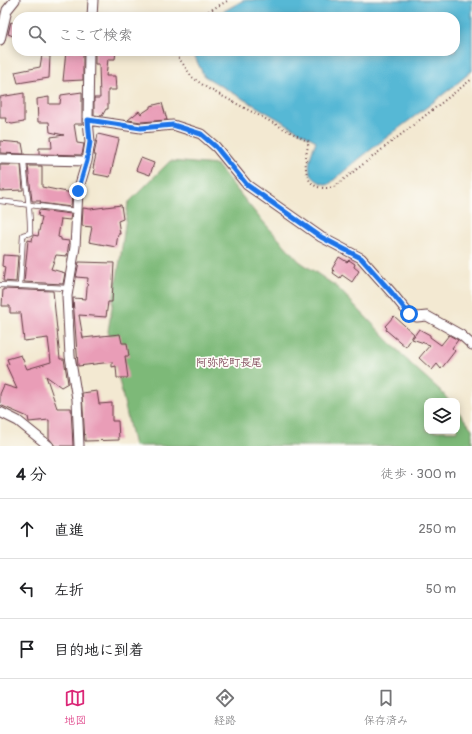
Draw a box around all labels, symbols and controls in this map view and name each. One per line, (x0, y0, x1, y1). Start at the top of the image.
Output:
search box (12, 12, 460, 56)
icon: search (26, 23, 48, 45)
text: ここで検索 (58, 26, 133, 45)
route end (69, 182, 87, 200)
route start (400, 305, 418, 323)
district label: 阿弥陀町長尾 (196, 356, 262, 369)
map controls (424, 398, 460, 434)
button: layers (424, 398, 460, 434)
text: 4 分 (16, 464, 47, 485)
text: 徒歩 · 300 m (381, 466, 456, 482)
icon: ahead (16, 518, 38, 540)
text: 直進 (54, 521, 84, 540)
text: 250 m (418, 521, 456, 537)
icon: left (16, 578, 38, 600)
text: 左折 (54, 581, 84, 600)
text: 50 m (426, 581, 456, 597)
icon: arrive (16, 638, 38, 660)
text: 目的地に到着 (54, 641, 144, 660)
tab: 地図 (64, 687, 86, 727)
tab: 経路 (214, 687, 236, 727)
tab: 保存済み (364, 687, 408, 727)

